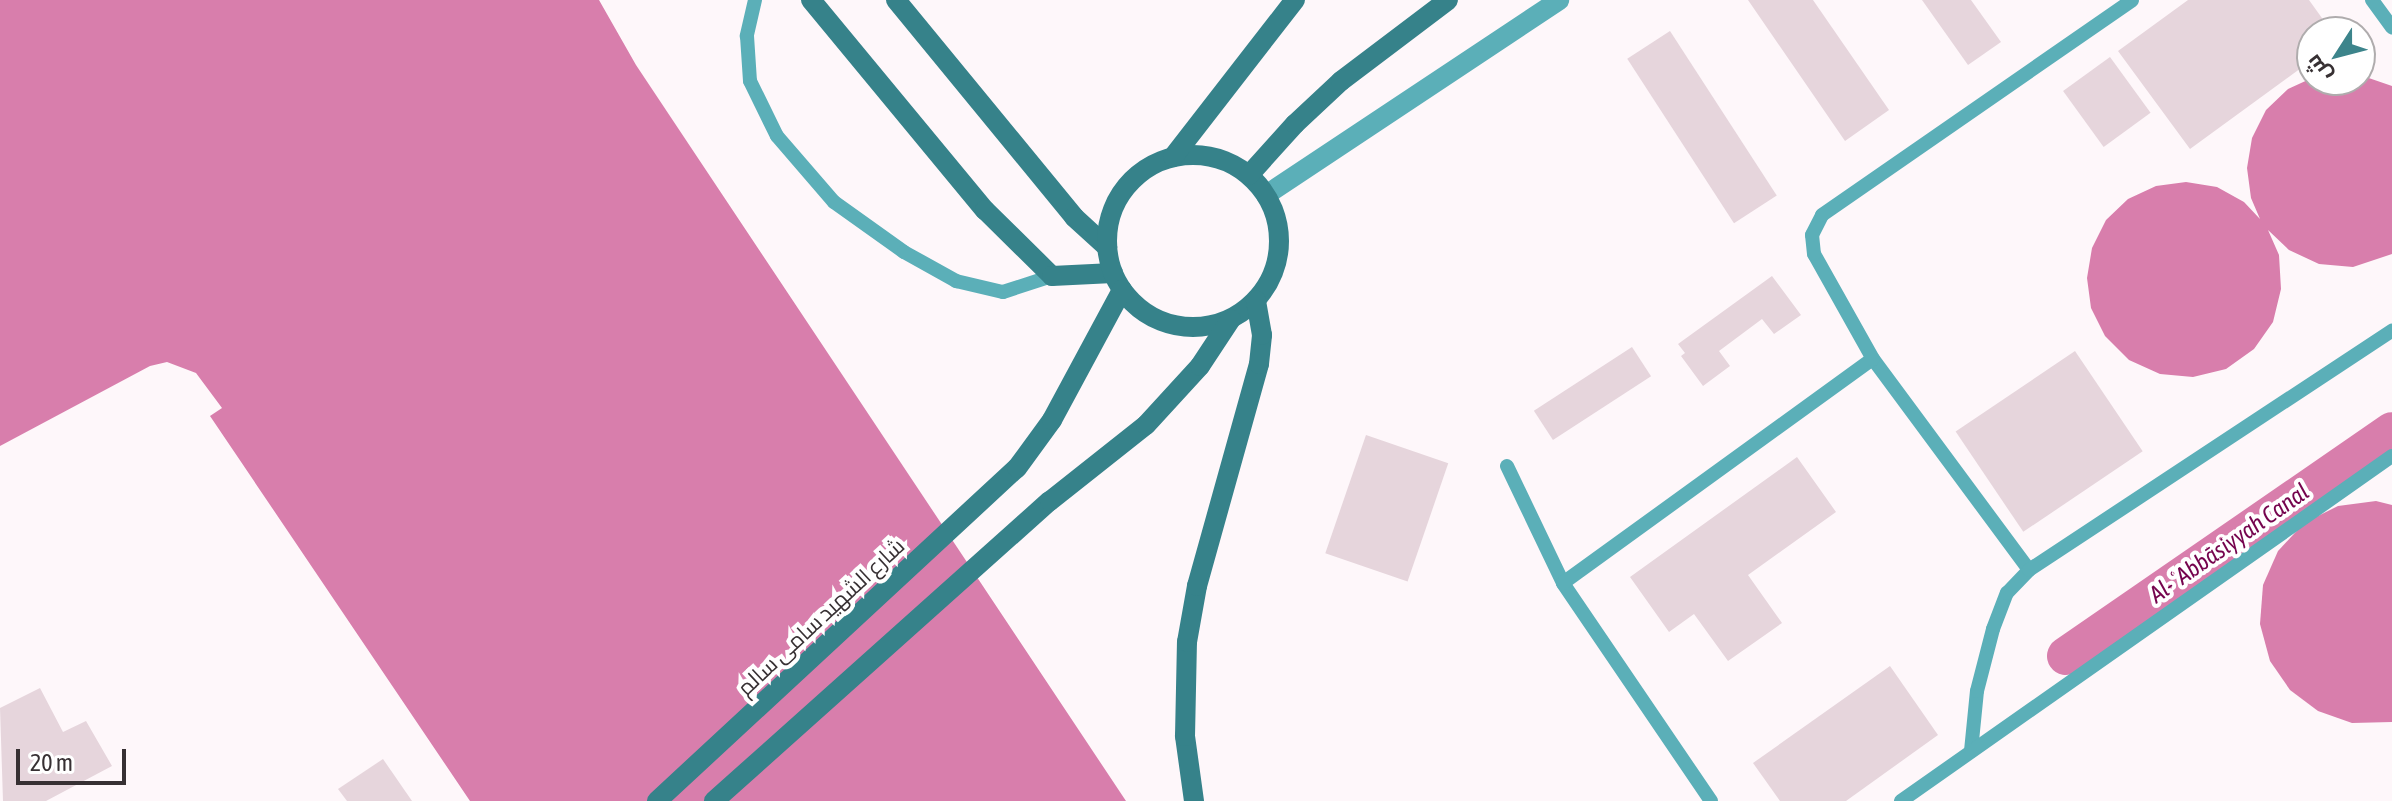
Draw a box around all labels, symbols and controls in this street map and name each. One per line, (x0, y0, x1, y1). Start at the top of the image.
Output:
north arrow (2296, 16, 2376, 96)
text: ش (2299, 50, 2337, 88)
water label: Al-ʿAbbāsiyyah Canal (2144, 477, 2314, 609)
street label: شارع الشهيد سامى سالم (732, 533, 910, 701)
scale bar (20, 733, 130, 783)
text: 20 m (30, 749, 73, 776)

